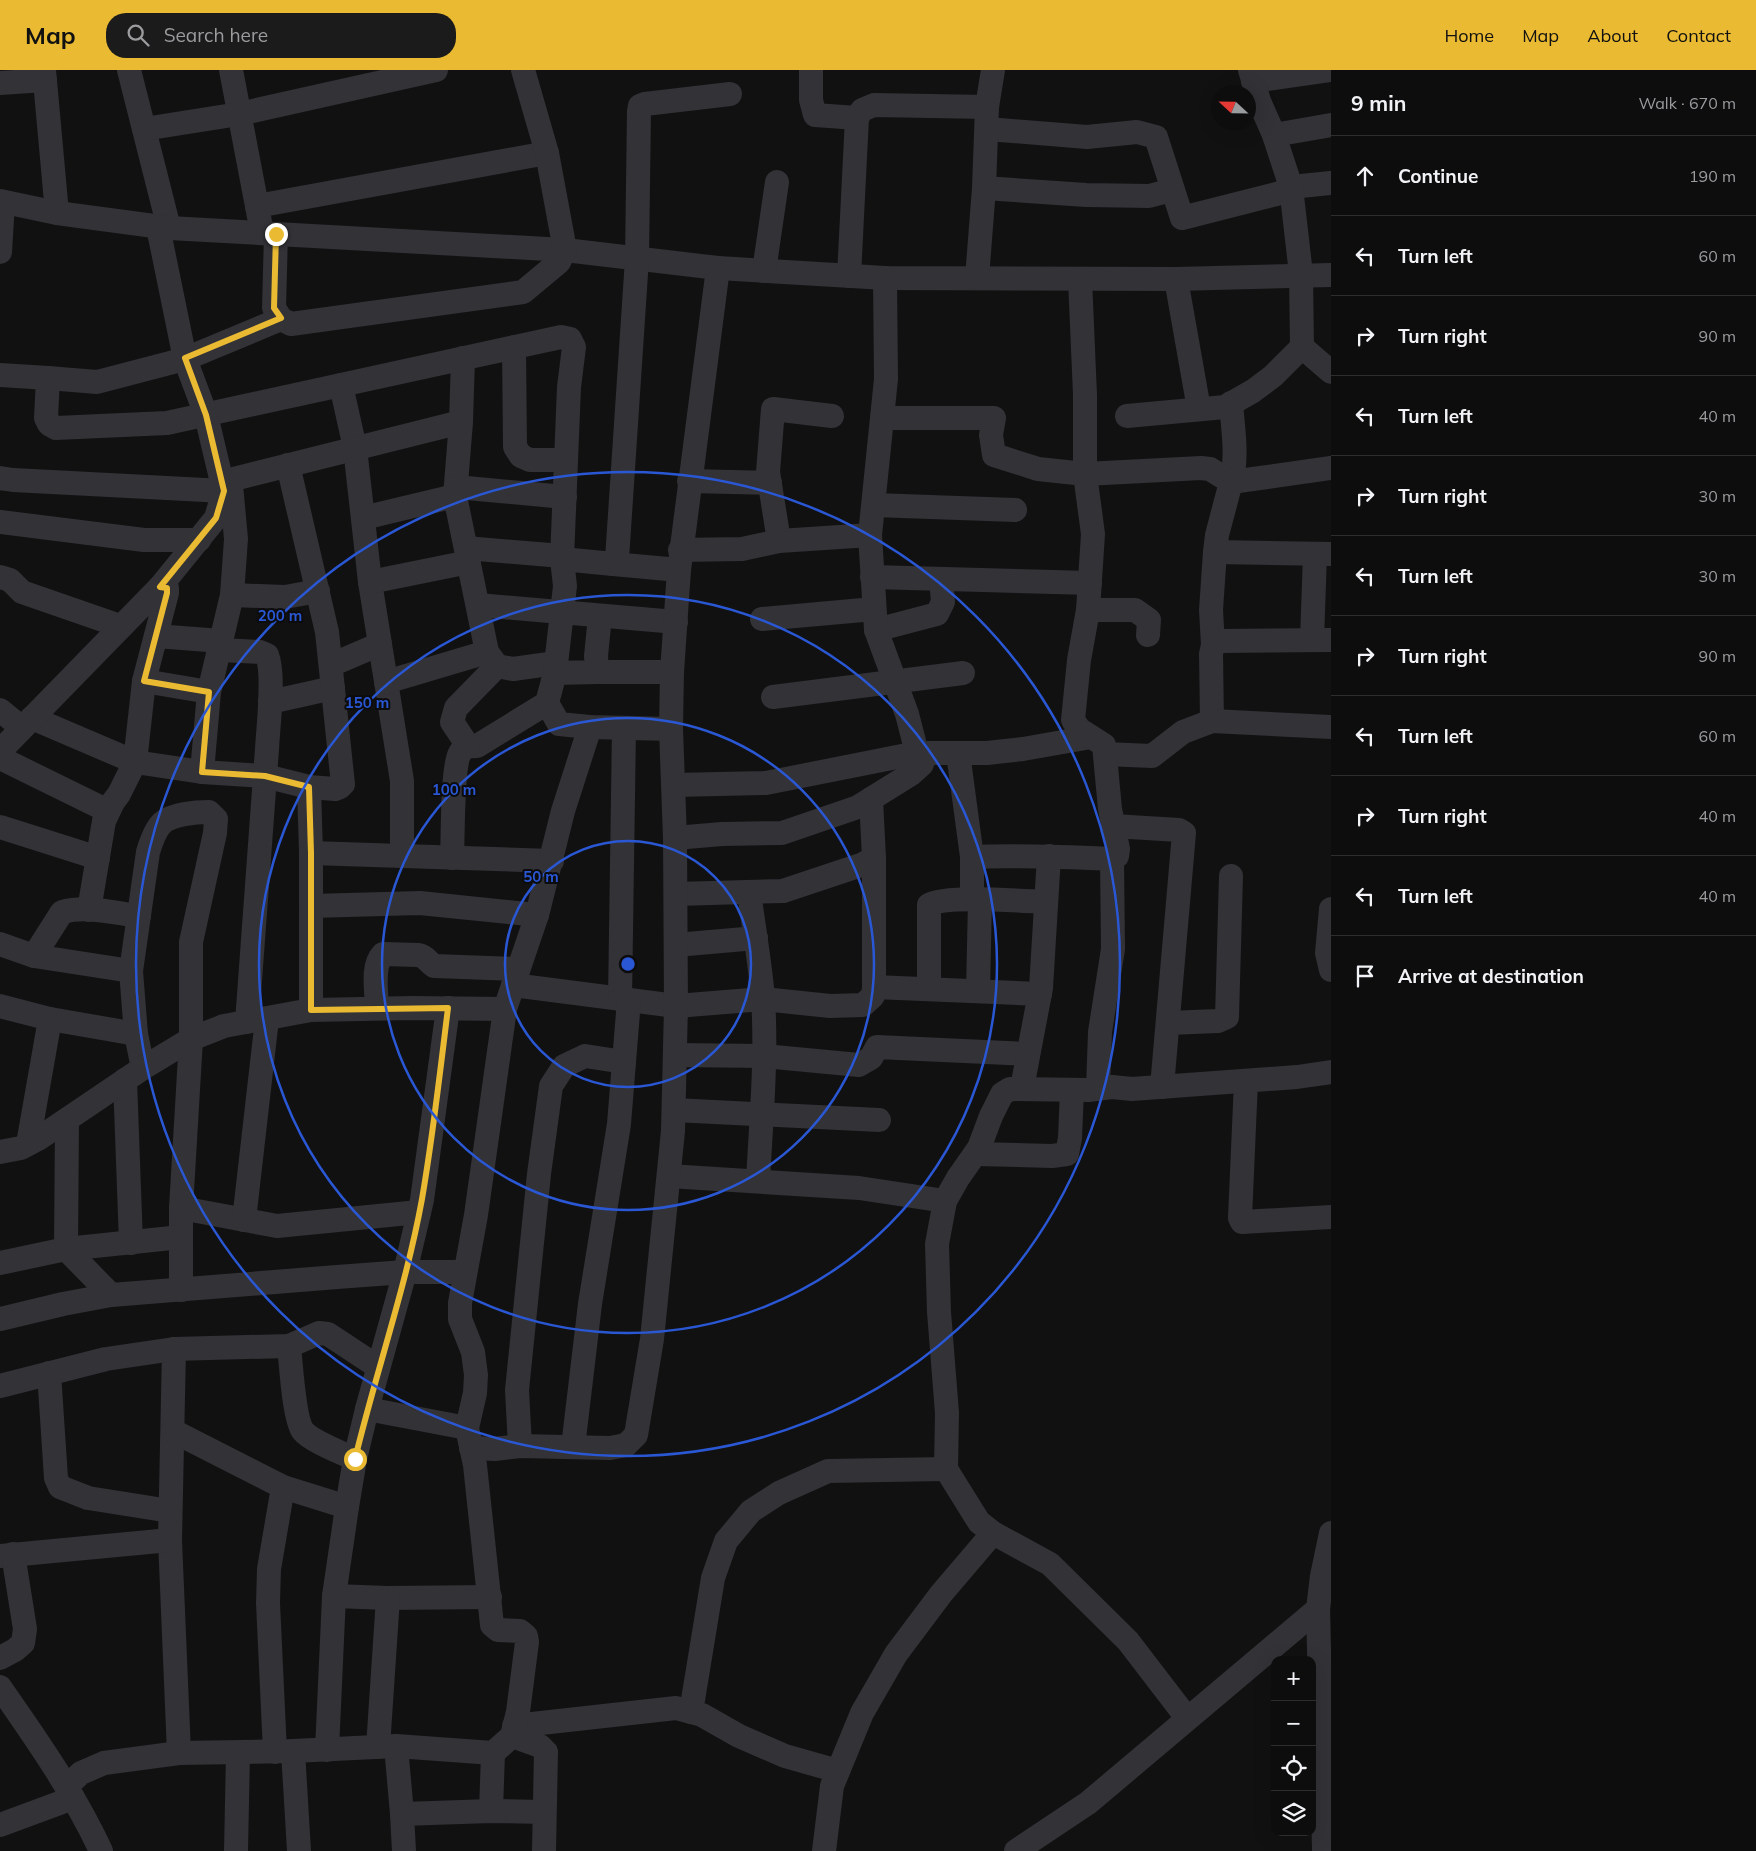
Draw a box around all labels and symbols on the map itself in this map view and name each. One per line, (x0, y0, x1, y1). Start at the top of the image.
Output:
north arrow (1211, 85, 1256, 130)
route end (265, 223, 288, 246)
text: 200 m (258, 606, 302, 625)
text: 150 m (345, 693, 389, 712)
text: 100 m (432, 780, 476, 799)
text: 50 m (523, 867, 559, 886)
centre of rings (619, 955, 637, 973)
route start (344, 1448, 367, 1471)

